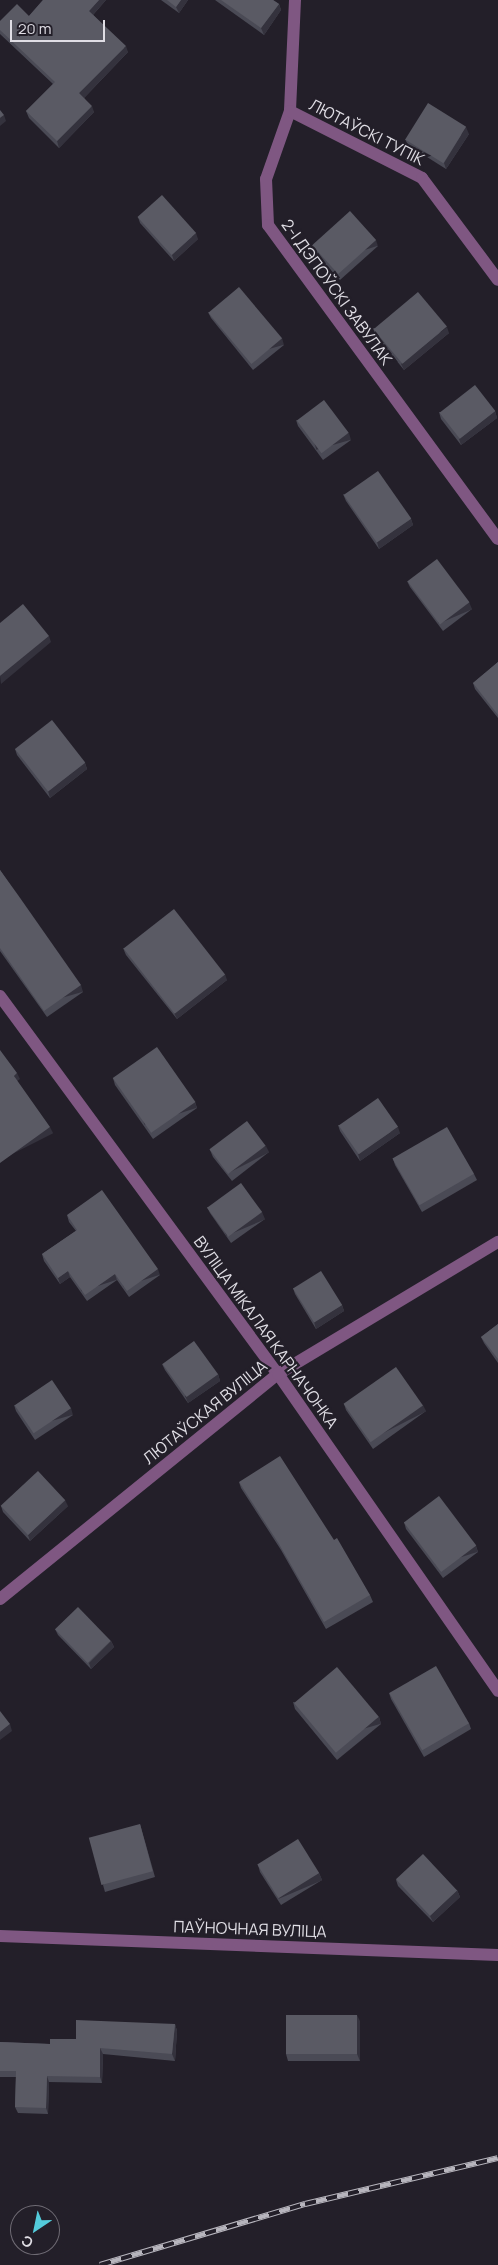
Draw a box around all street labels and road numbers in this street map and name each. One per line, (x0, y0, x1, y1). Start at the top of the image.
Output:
street label: ЛЮТАЎСКІ ТУПІК (306, 95, 428, 169)
street label: 2-І ДЭПОЎСКІ ЗАВУЛАК (278, 216, 396, 368)
street label: ВУЛІЦА МІКАЛАЯ КАРНАЧОНКА (190, 1232, 342, 1432)
street label: ЛЮТАЎСКАЯ ВУЛІЦА (139, 1356, 271, 1468)
street label: ПАЎНОЧНАЯ ВУЛІЦА (173, 1917, 327, 1941)

